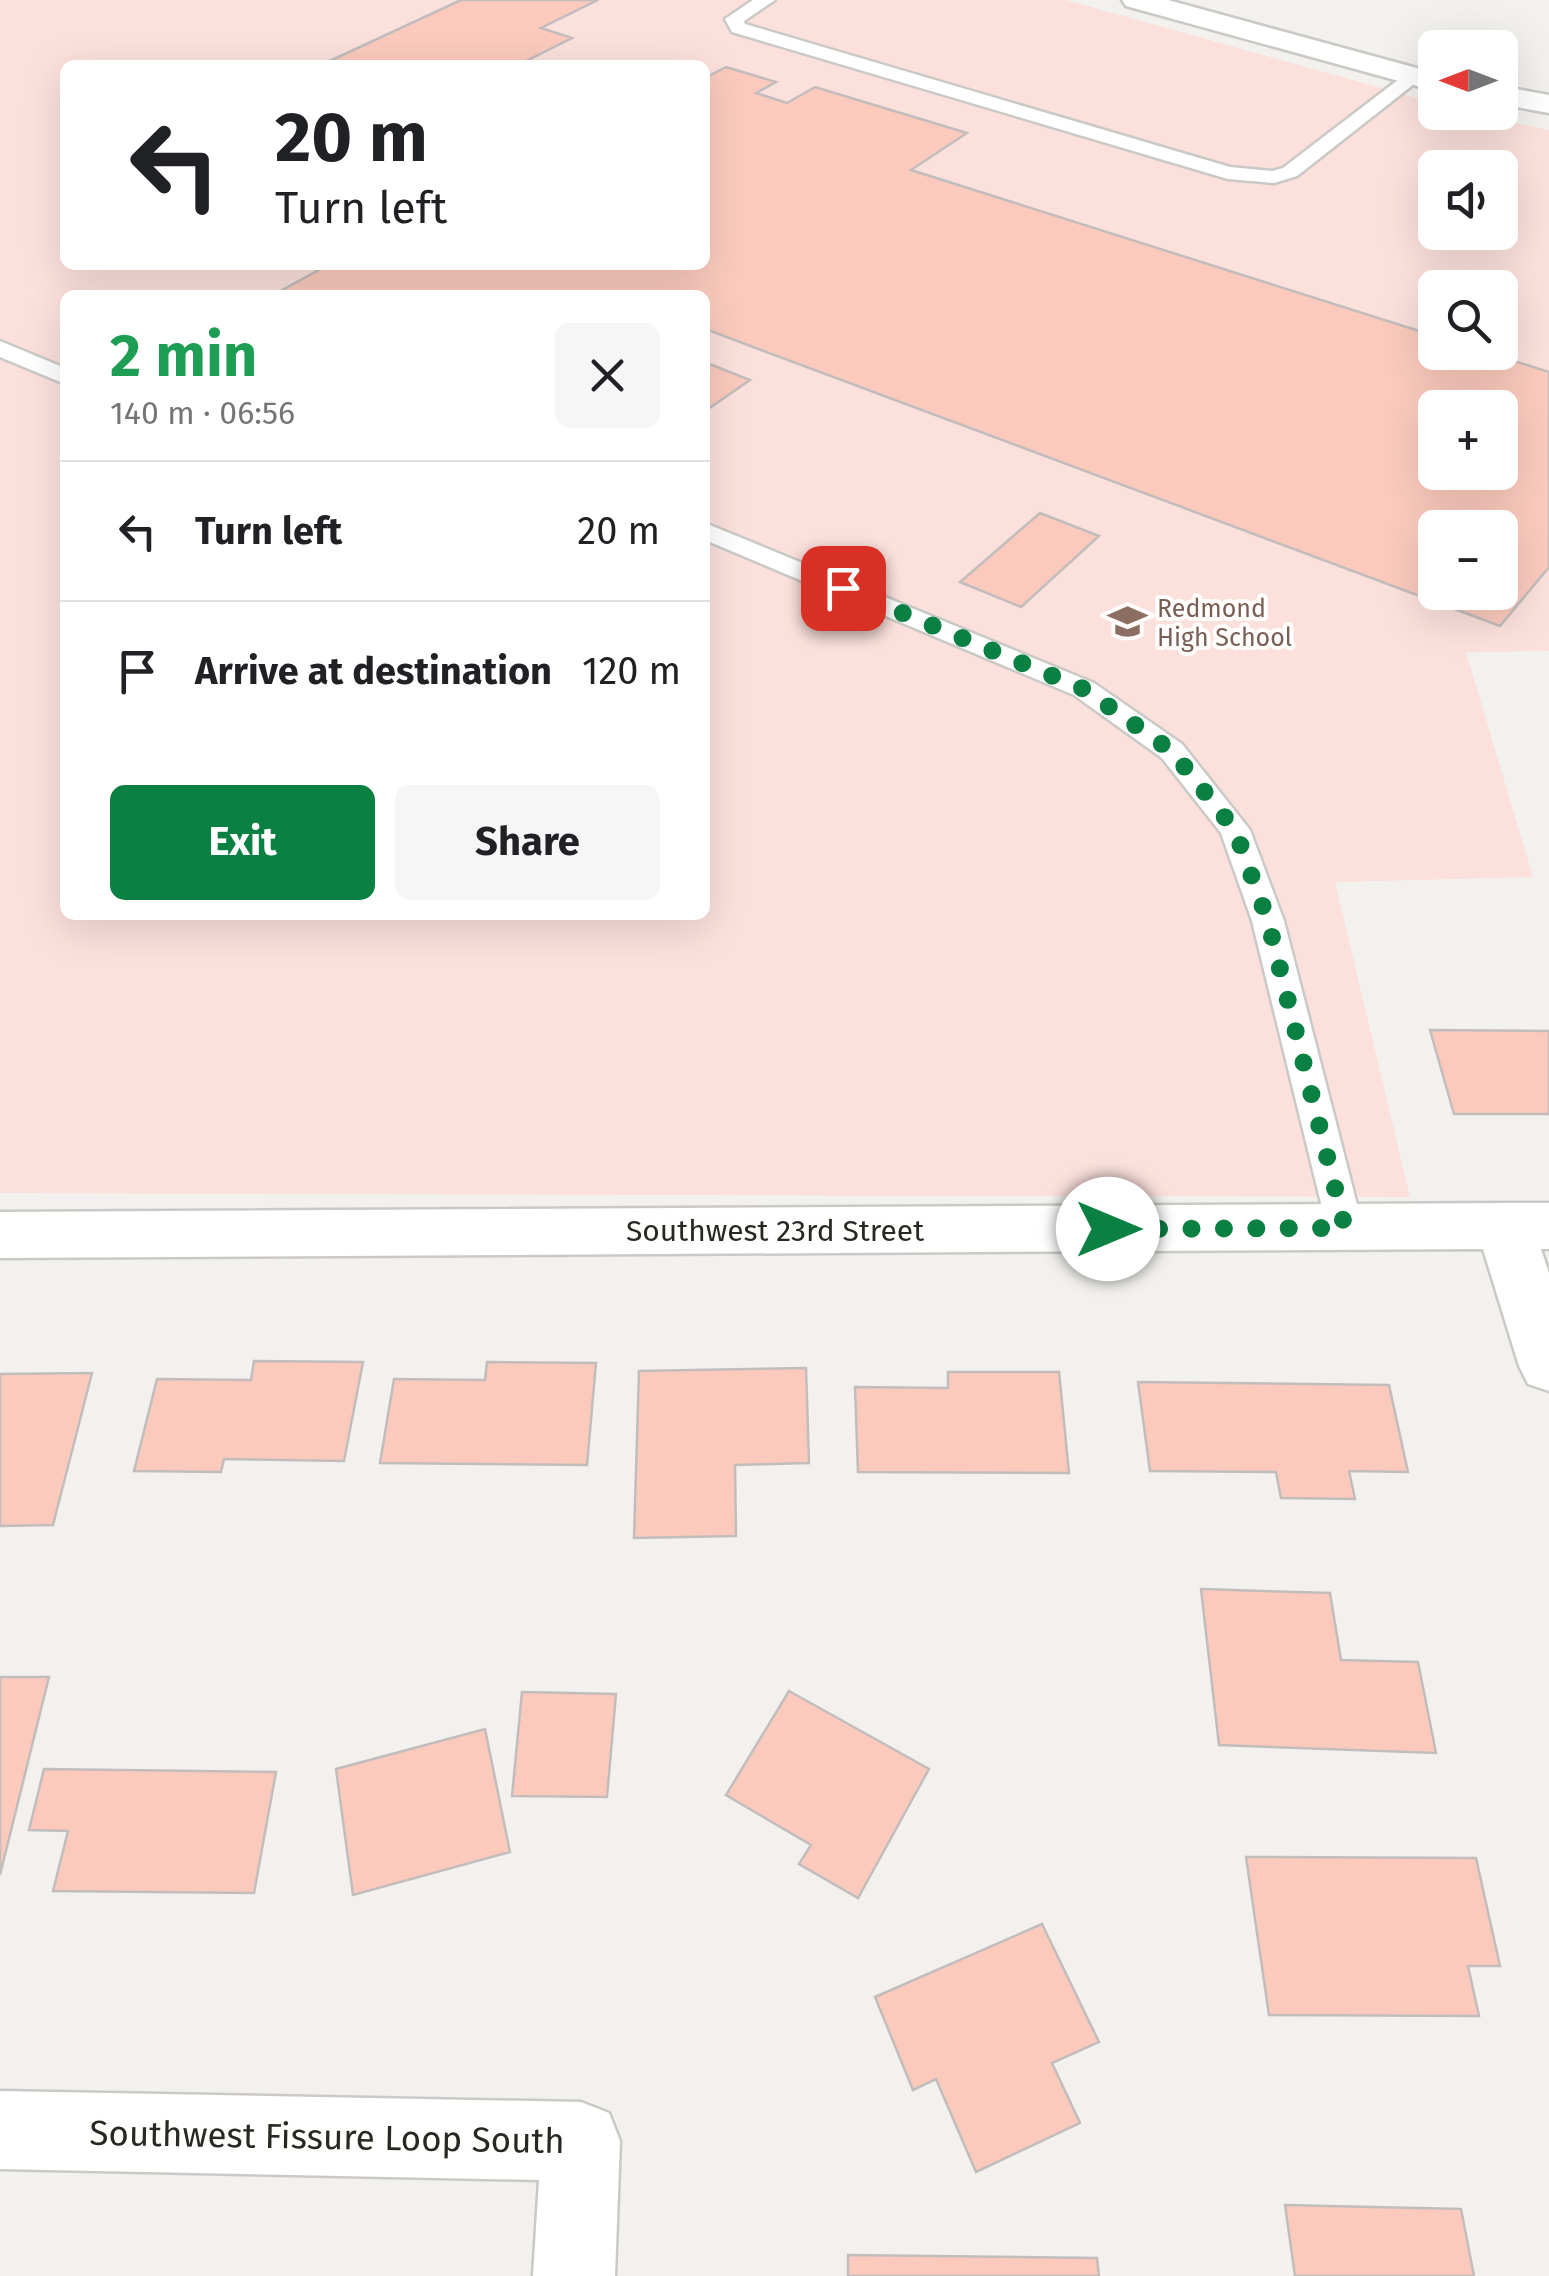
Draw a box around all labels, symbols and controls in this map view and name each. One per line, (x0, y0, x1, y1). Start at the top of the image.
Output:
north arrow (1418, 30, 1518, 130)
map controls (1418, 30, 1518, 610)
text: 20 m (275, 96, 428, 180)
icon: left (110, 100, 240, 230)
button: sound (1418, 150, 1518, 250)
text: Turn left (275, 181, 447, 235)
button: search (1418, 270, 1518, 370)
text: 2 min (110, 320, 257, 392)
button: close (555, 323, 660, 428)
button: + (1418, 390, 1518, 490)
text: 140 m · 06:56 (110, 394, 295, 432)
icon: left (110, 504, 165, 559)
text: Turn left (195, 508, 342, 554)
text: 20 m (577, 508, 660, 554)
button: − (1418, 510, 1518, 610)
pin (801, 546, 886, 631)
icon: arrive (816, 561, 871, 616)
place label: Redmond High School (1157, 594, 1292, 653)
school or university icon: Redmond High School (1106, 601, 1148, 643)
icon: arrive (110, 644, 165, 699)
text: Arrive at destination (195, 648, 552, 694)
text: 120 m (582, 648, 681, 694)
button: Exit (110, 785, 375, 900)
button: Share (395, 785, 660, 900)
position arrow (1056, 1177, 1160, 1281)
street label: Southwest 23rd Street (626, 1213, 924, 1249)
street label: Southwest Fissure Loop South (89, 2112, 565, 2162)

